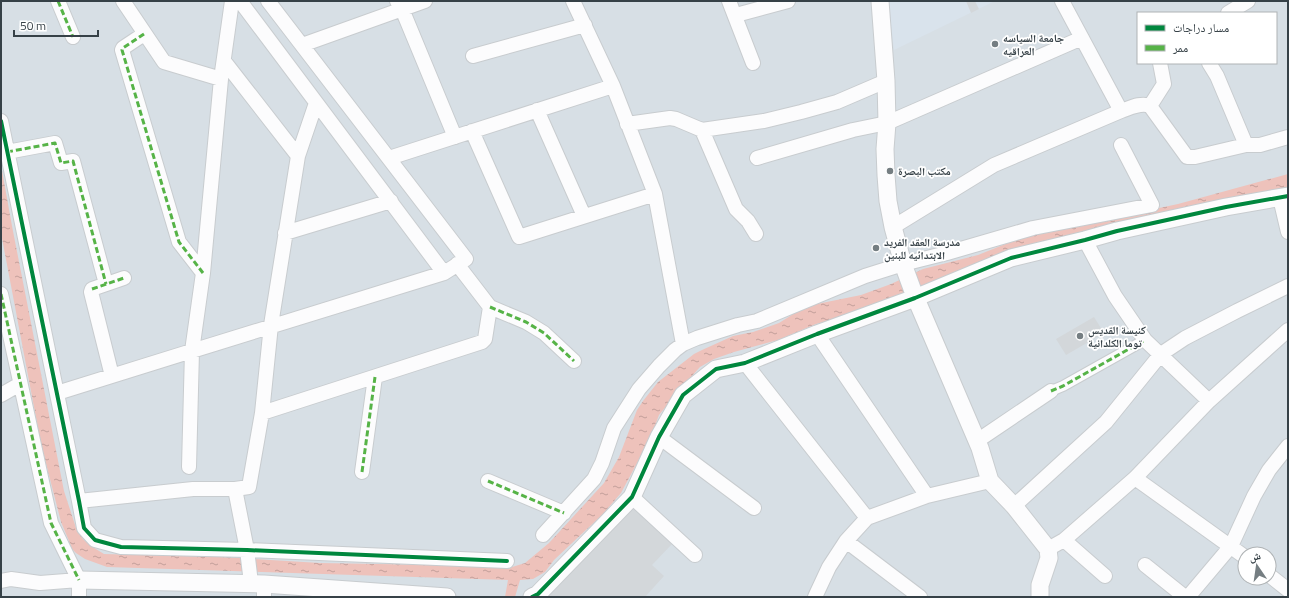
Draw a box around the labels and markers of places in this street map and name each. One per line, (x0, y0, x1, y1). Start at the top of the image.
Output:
place label: جامعة السياسه العراقيه (1003, 30, 1064, 59)
marker: جامعة السياسه العراقيه (990, 39, 1000, 49)
place label: مكتب البصرة (898, 163, 951, 179)
marker: مكتب البصرة (885, 166, 895, 176)
place label: مدرسة العقد الفريد الابتدائيه للبنين (884, 234, 960, 263)
marker: مدرسة العقد الفريد الابتدائيه للبنين (871, 243, 881, 253)
place label: كنيسة القديس توما الكلدانية (1088, 322, 1146, 351)
marker: كنيسة القديس توما الكلدانية (1075, 331, 1085, 341)

